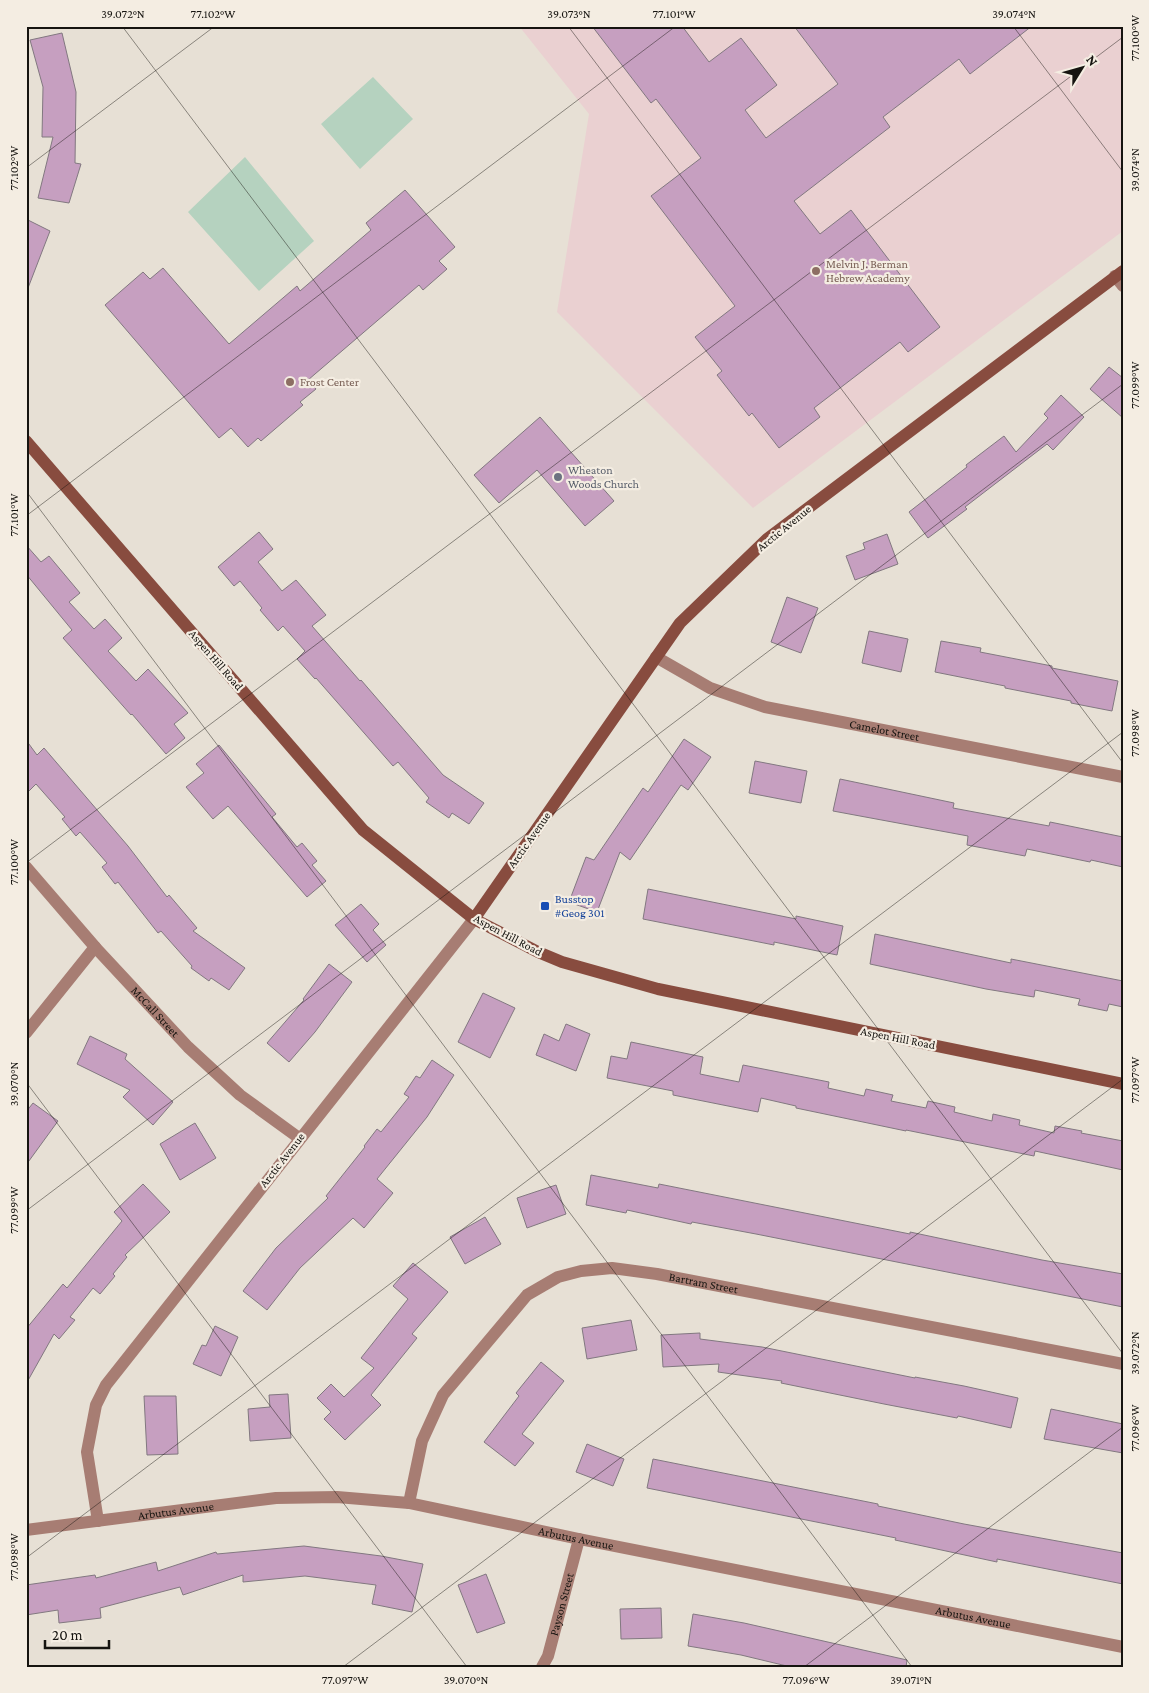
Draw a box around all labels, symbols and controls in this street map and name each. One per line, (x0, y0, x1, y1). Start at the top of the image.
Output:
text: 39.072°N (101, 7, 145, 21)
text: 77.102°W (191, 7, 235, 21)
text: 39.073°N (547, 7, 591, 21)
text: 77.101°W (652, 7, 696, 21)
text: 39.074°N (992, 7, 1036, 21)
text: 77.100°W (1128, 15, 1142, 61)
north arrow (1056, 42, 1106, 92)
text: N (1083, 52, 1102, 69)
text: 77.102°W (7, 146, 21, 190)
text: 39.074°N (1128, 148, 1142, 192)
place label: Melvin J. Berman Hebrew Academy (826, 257, 910, 285)
marker: Melvin J. Berman Hebrew Academy (810, 265, 822, 277)
text: 77.099°W (1128, 361, 1142, 409)
place label: Frost Center (300, 375, 360, 389)
marker: Frost Center (284, 376, 296, 388)
place label: Wheaton Woods Church (568, 463, 640, 491)
marker: Wheaton Woods Church (552, 471, 564, 483)
text: 77.101°W (7, 493, 21, 537)
street label: Arctic Avenue (754, 502, 814, 554)
street label: Aspen Hill Road (186, 627, 247, 694)
text: 77.098°W (1128, 709, 1142, 757)
street label: Camelot Street (848, 717, 921, 744)
street label: Arctic Avenue (504, 809, 554, 871)
text: 77.100°W (7, 839, 21, 885)
place label: Busstop #Geog 301 (555, 892, 605, 920)
marker: Busstop #Geog 301 (539, 900, 551, 912)
street label: Aspen Hill Road (471, 911, 545, 959)
street label: McCall Street (128, 983, 183, 1041)
street label: Aspen Hill Road (860, 1024, 937, 1052)
text: 77.097°W (1128, 1057, 1142, 1103)
text: 39.070°N (7, 1062, 21, 1106)
street label: Arctic Avenue (256, 1130, 308, 1190)
text: 77.099°W (7, 1186, 21, 1234)
street label: Bartram Street (668, 1269, 740, 1297)
text: 39.072°N (1128, 1331, 1142, 1375)
text: 77.096°W (1128, 1405, 1142, 1451)
street label: Arbutus Avenue (137, 1499, 215, 1523)
street label: Arbutus Avenue (537, 1524, 615, 1553)
text: 77.098°W (7, 1533, 21, 1581)
street label: Payson Street (547, 1570, 577, 1637)
street label: Arbutus Avenue (934, 1603, 1012, 1632)
scale bar (45, 1618, 109, 1650)
text: 20 m (52, 1627, 83, 1643)
text: 77.097°W (322, 1673, 368, 1687)
text: 39.070°N (444, 1673, 488, 1687)
text: 77.096°W (783, 1673, 829, 1687)
text: 39.071°N (890, 1673, 932, 1687)

